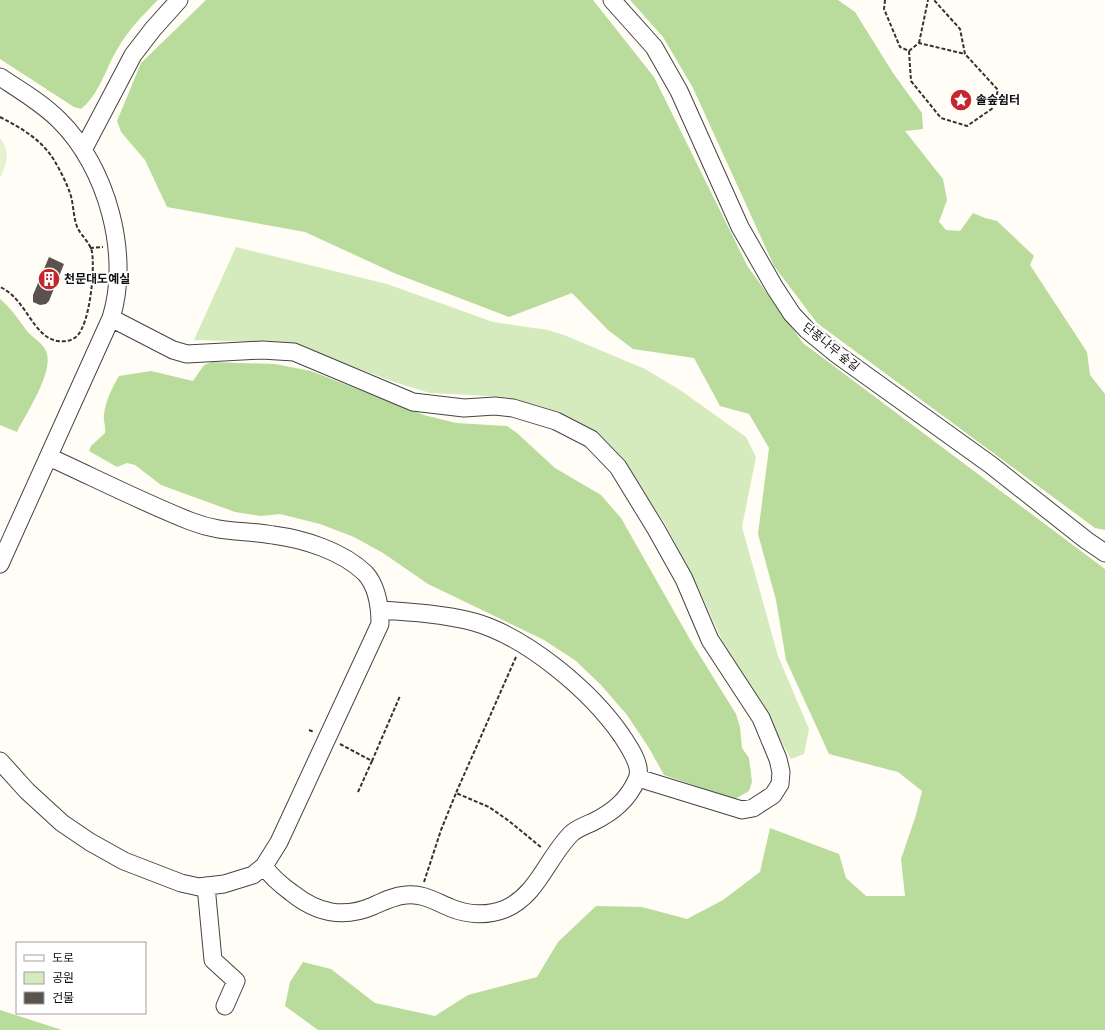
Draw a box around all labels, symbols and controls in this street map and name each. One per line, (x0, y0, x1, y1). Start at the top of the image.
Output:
place icon: 솔숲쉼터 (948, 87, 974, 113)
place label: 솔숲쉼터 (976, 90, 1020, 107)
building icon: 천문대도예실 (36, 266, 62, 292)
place label: 천문대도예실 (64, 269, 130, 286)
street label: 단풍나무 숲길 (800, 318, 864, 374)
legend (16, 942, 146, 1014)
text: 도로 (52, 948, 74, 965)
text: 공원 (52, 968, 74, 985)
text: 건물 (52, 988, 74, 1005)

